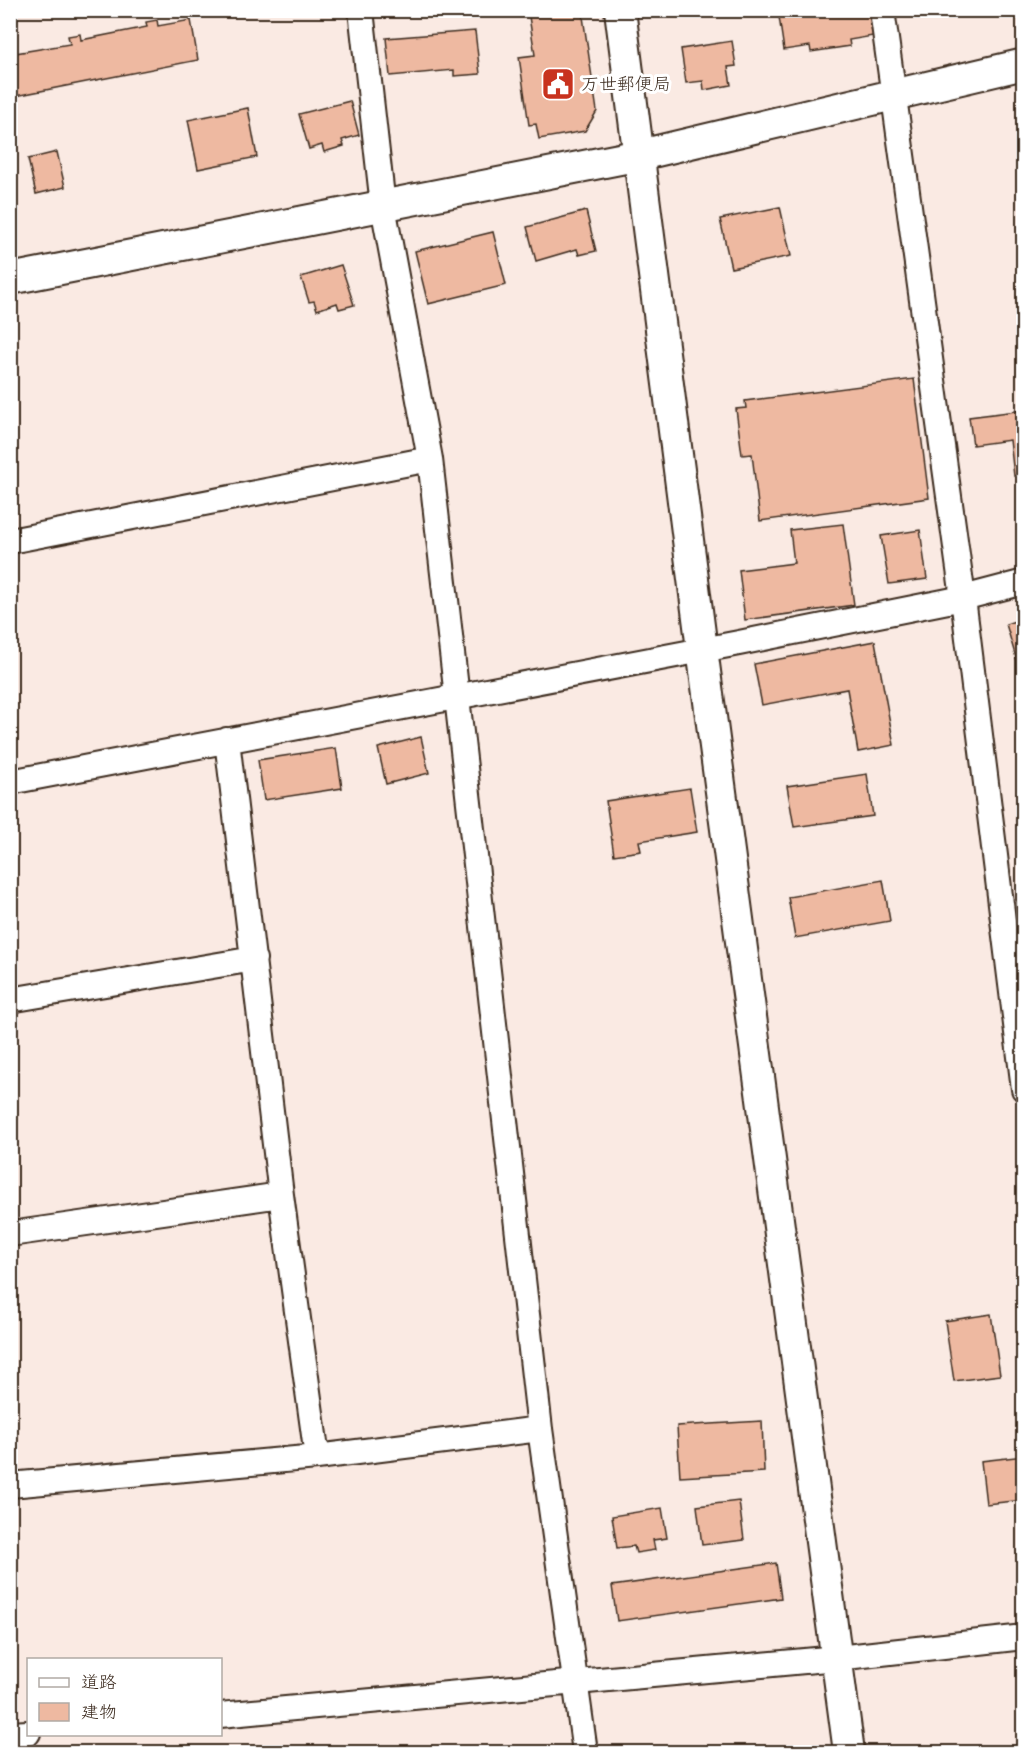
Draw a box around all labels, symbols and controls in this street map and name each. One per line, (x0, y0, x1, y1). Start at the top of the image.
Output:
public building icon: 万世郵便局 (540, 66, 576, 102)
place label: 万世郵便局 (581, 74, 671, 95)
legend (27, 1658, 222, 1736)
text: 道路 (81, 1672, 117, 1693)
text: 建物 (81, 1702, 117, 1723)

